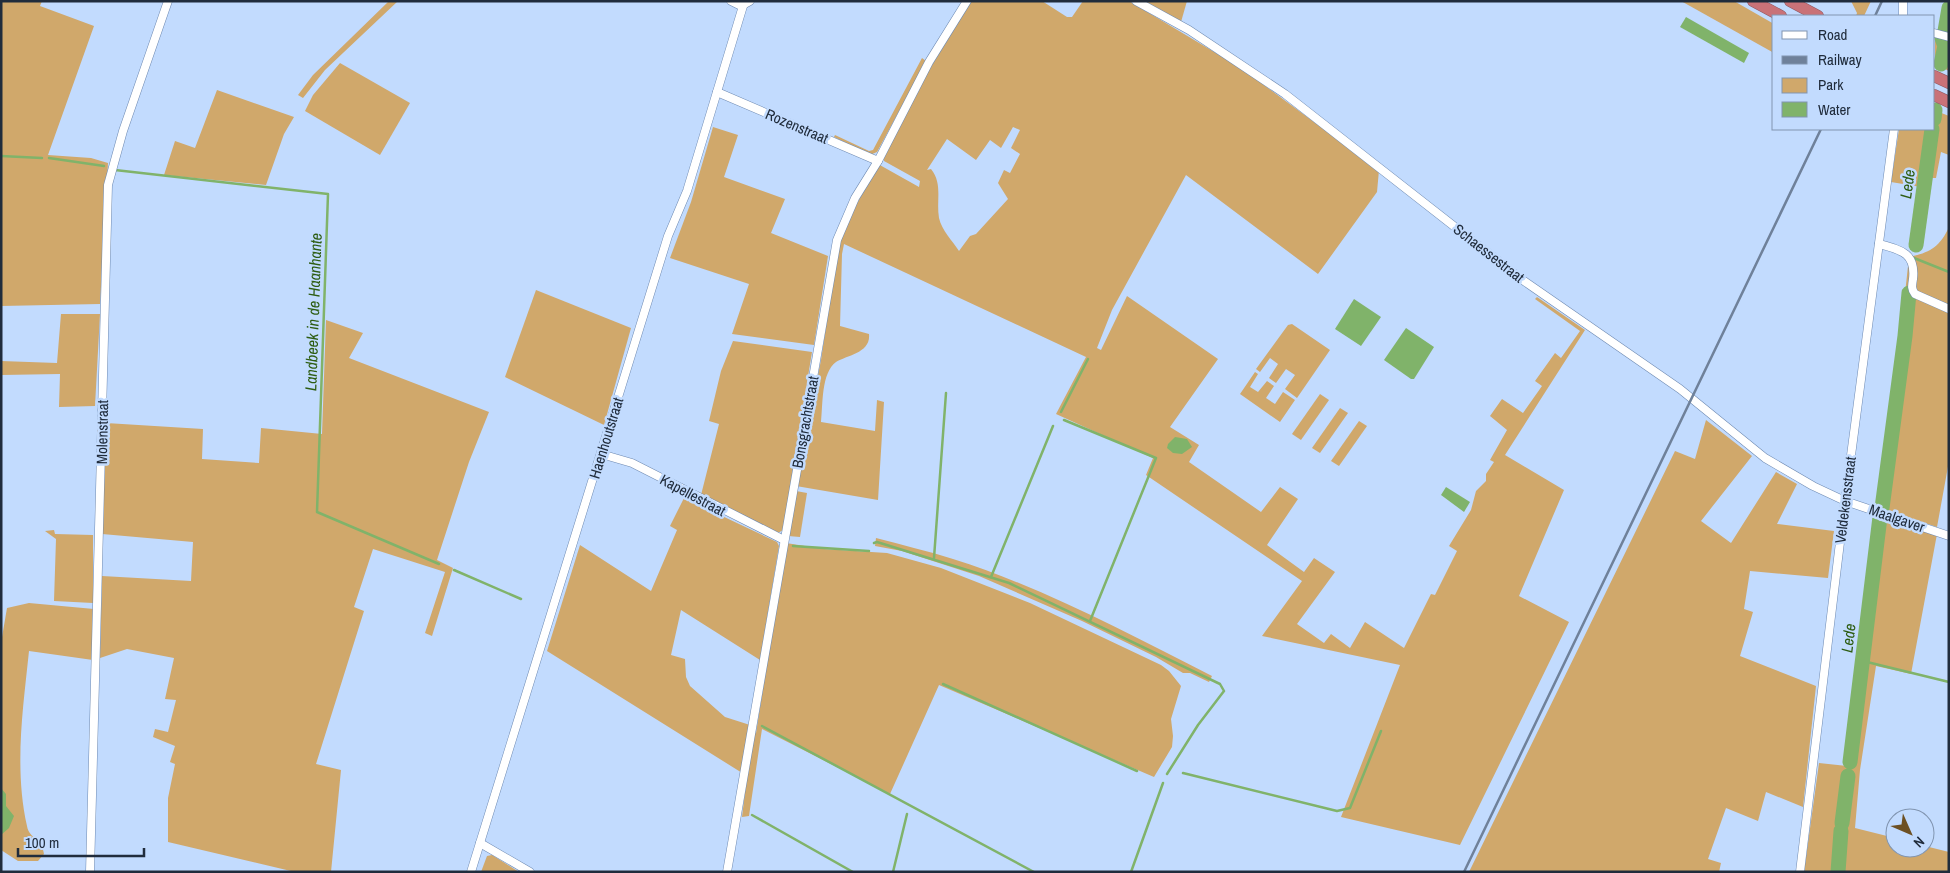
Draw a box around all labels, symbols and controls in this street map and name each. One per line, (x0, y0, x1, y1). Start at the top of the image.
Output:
legend (1772, 15, 1935, 130)
text: Road (1818, 24, 1847, 45)
text: Railway (1818, 49, 1863, 70)
text: Park (1818, 74, 1844, 95)
text: Water (1818, 99, 1850, 120)
street label: Rozenstraat (762, 103, 832, 149)
water label: Lede (1894, 168, 1920, 200)
street label: Schaessestraat (1449, 219, 1529, 288)
water label: Landbeek in de Haanhante (299, 233, 327, 391)
street label: Bonsgrachtstraat (787, 374, 824, 470)
street label: Haenhoutstraat (584, 394, 629, 481)
street label: Molenstraat (91, 399, 113, 464)
street label: Veldekensstraat (1829, 455, 1861, 545)
street label: Kapellestraat (656, 469, 730, 521)
street label: Maalgaver (1866, 499, 1928, 537)
water label: Lede (1835, 622, 1861, 654)
north arrow (1885, 808, 1935, 858)
scale bar (18, 826, 144, 858)
text: 100 m (25, 832, 59, 853)
text: N (1910, 833, 1928, 851)

